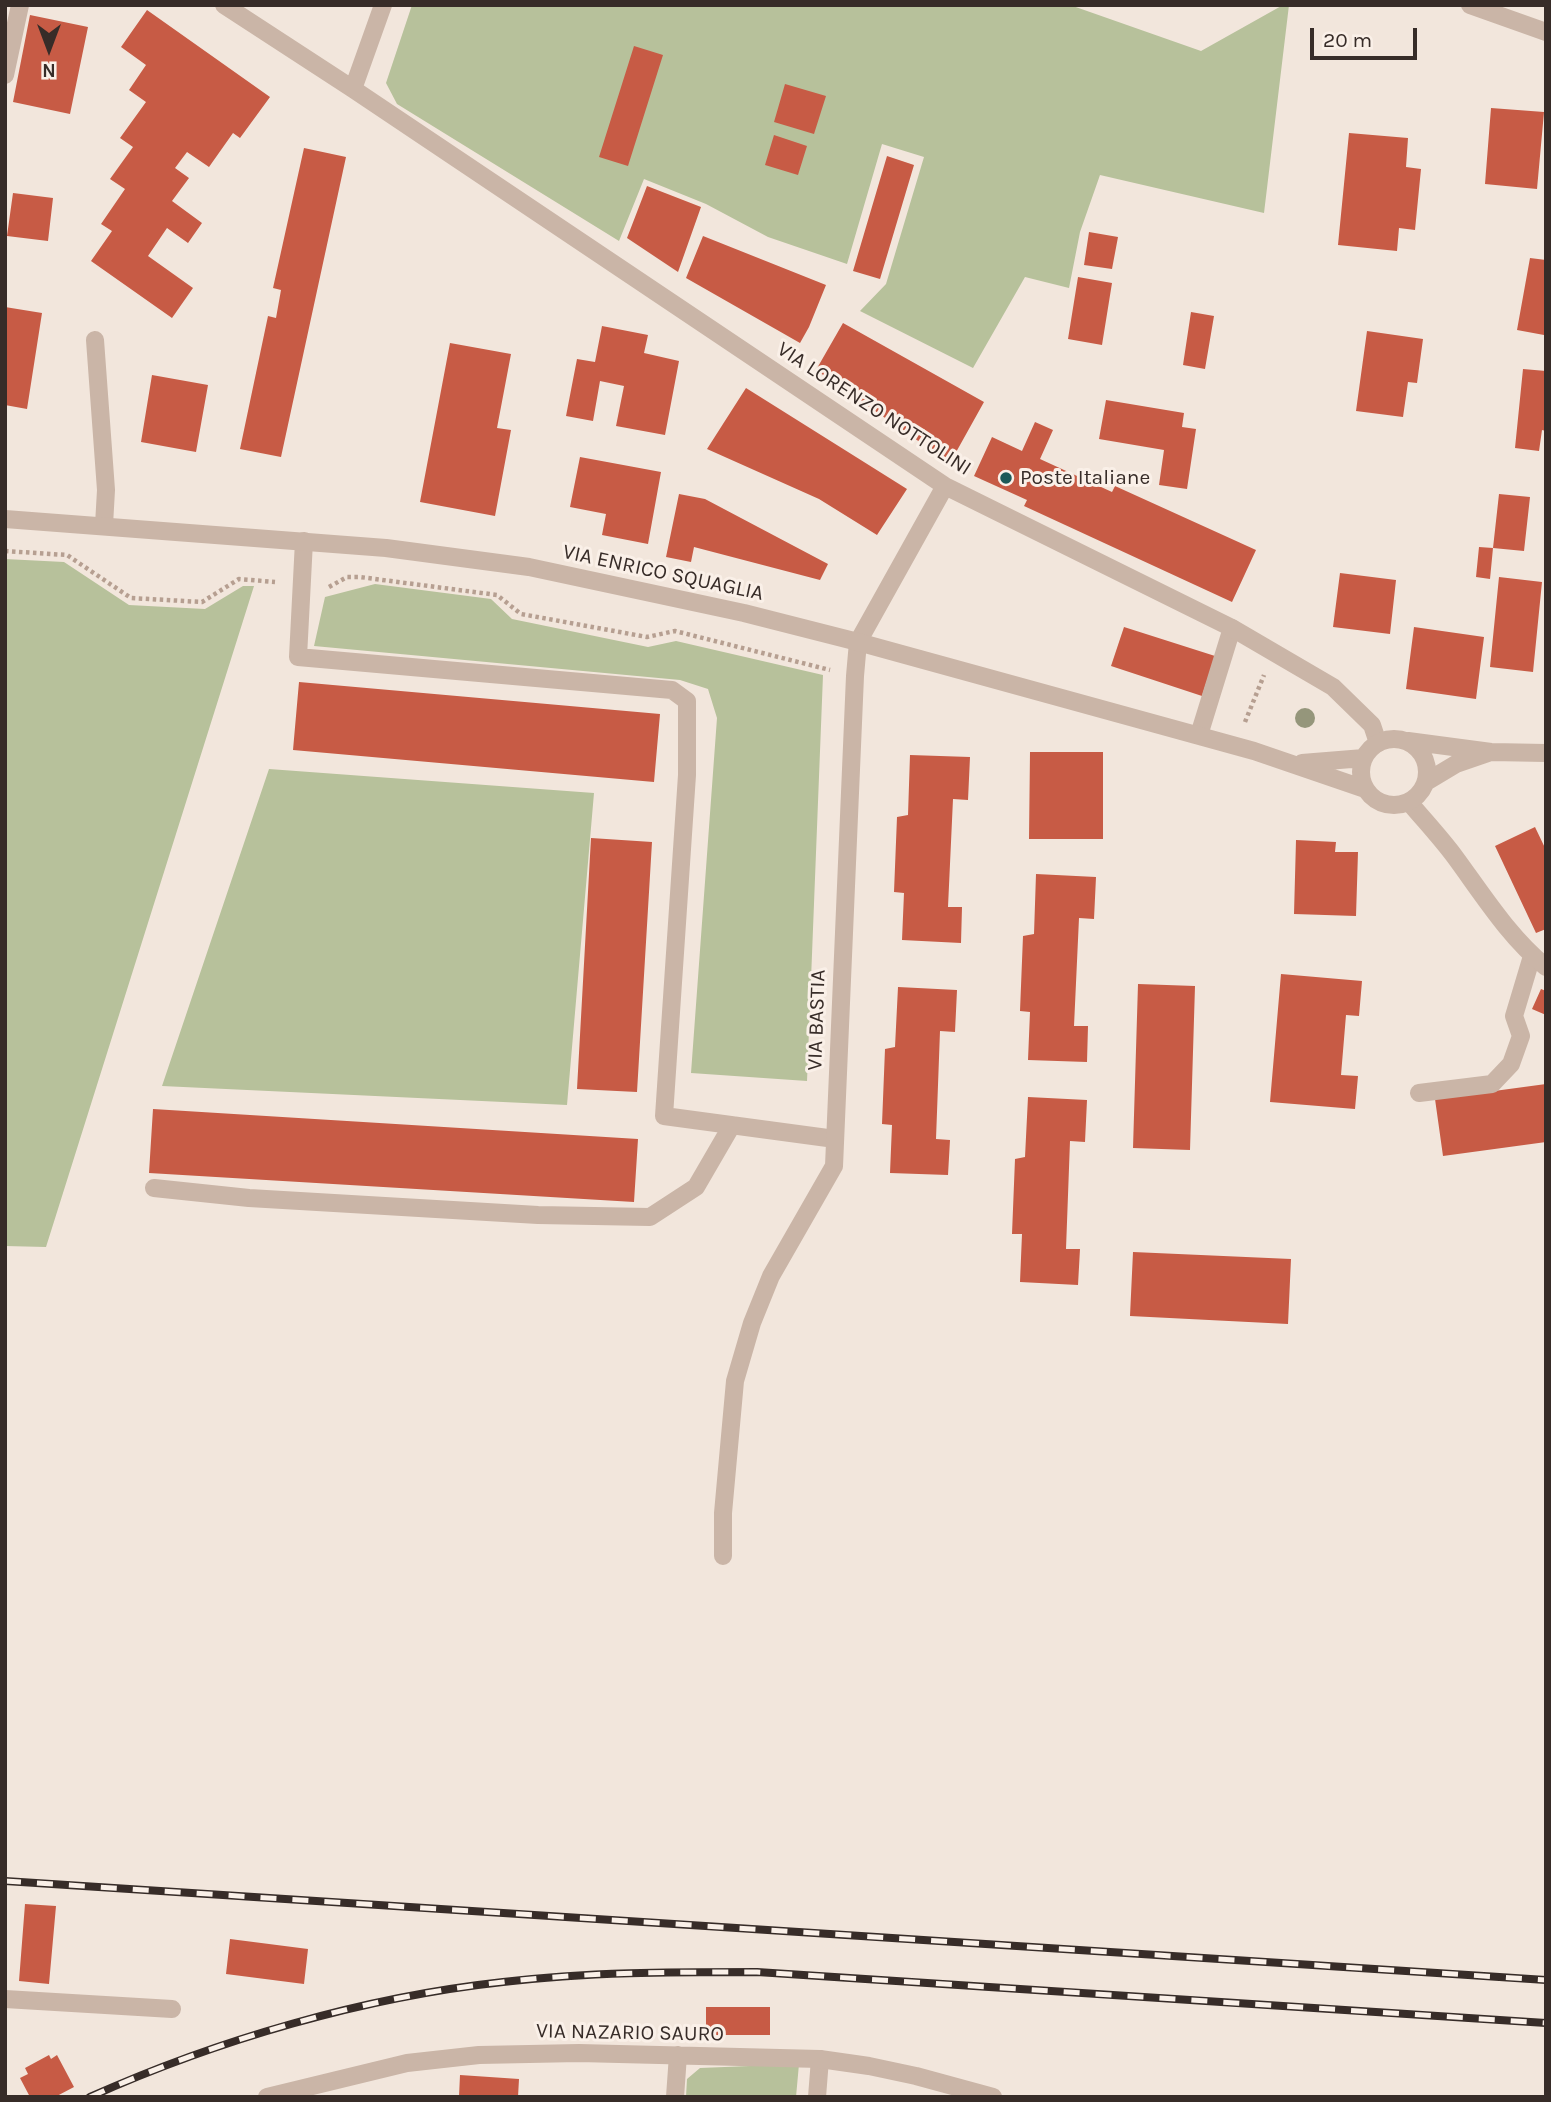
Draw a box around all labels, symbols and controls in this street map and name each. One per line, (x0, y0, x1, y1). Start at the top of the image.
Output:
north arrow (14, 14, 84, 84)
scale bar (1313, 14, 1420, 58)
text: 20 m (1323, 28, 1372, 52)
text: N (42, 59, 56, 81)
street label: VIA LORENZO NOTTOLINI (772, 337, 976, 481)
place label: Poste Italiane (1020, 465, 1150, 491)
marker: Poste Italiane (998, 470, 1014, 486)
street label: VIA ENRICO SQUAGLIA (560, 539, 766, 607)
street label: VIA BASTIA (803, 969, 831, 1071)
street label: VIA NAZARIO SAURO (536, 2019, 724, 2047)

